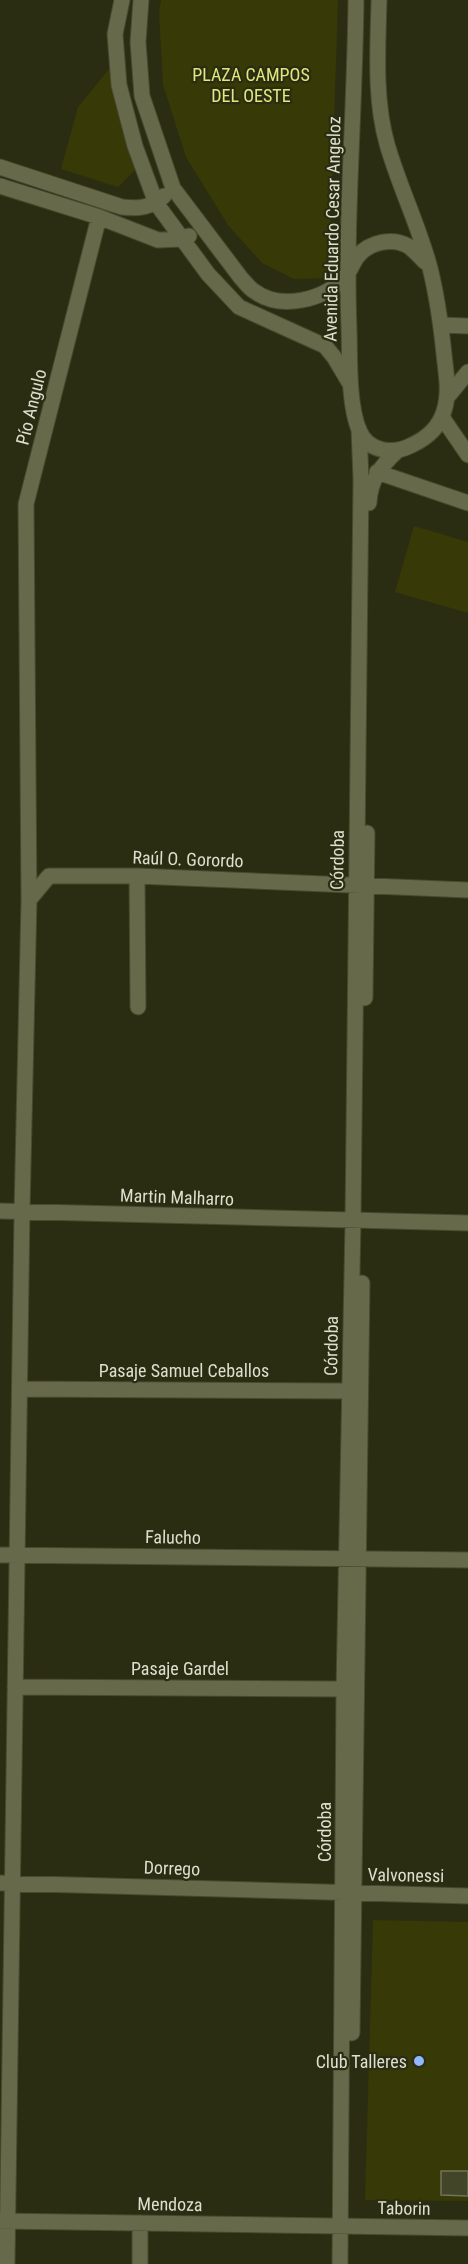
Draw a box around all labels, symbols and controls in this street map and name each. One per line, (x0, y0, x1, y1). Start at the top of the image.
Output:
park label: PLAZA CAMPOS DEL OESTE (192, 64, 310, 106)
street label: Avenida Eduardo Cesar Angeloz (320, 116, 344, 342)
street label: Pío Angulo (11, 367, 51, 447)
street label: Córdoba (326, 830, 348, 890)
street label: Raúl O. Gorordo (132, 847, 244, 871)
street label: Martin Malharro (120, 1185, 234, 1209)
street label: Córdoba (320, 1316, 342, 1376)
street label: Pasaje Samuel Ceballos (99, 1360, 269, 1381)
street label: Falucho (145, 1526, 201, 1548)
street label: Pasaje Gardel (131, 1658, 229, 1679)
street label: Córdoba (314, 1802, 335, 1862)
street label: Dorrego (143, 1857, 201, 1879)
street label: Valvonessi (367, 1864, 445, 1886)
place label: Club Talleres (316, 2051, 407, 2072)
marker: Club Talleres (412, 2054, 426, 2068)
street label: Mendoza (137, 2193, 203, 2215)
street label: Taborin (377, 2197, 431, 2219)

